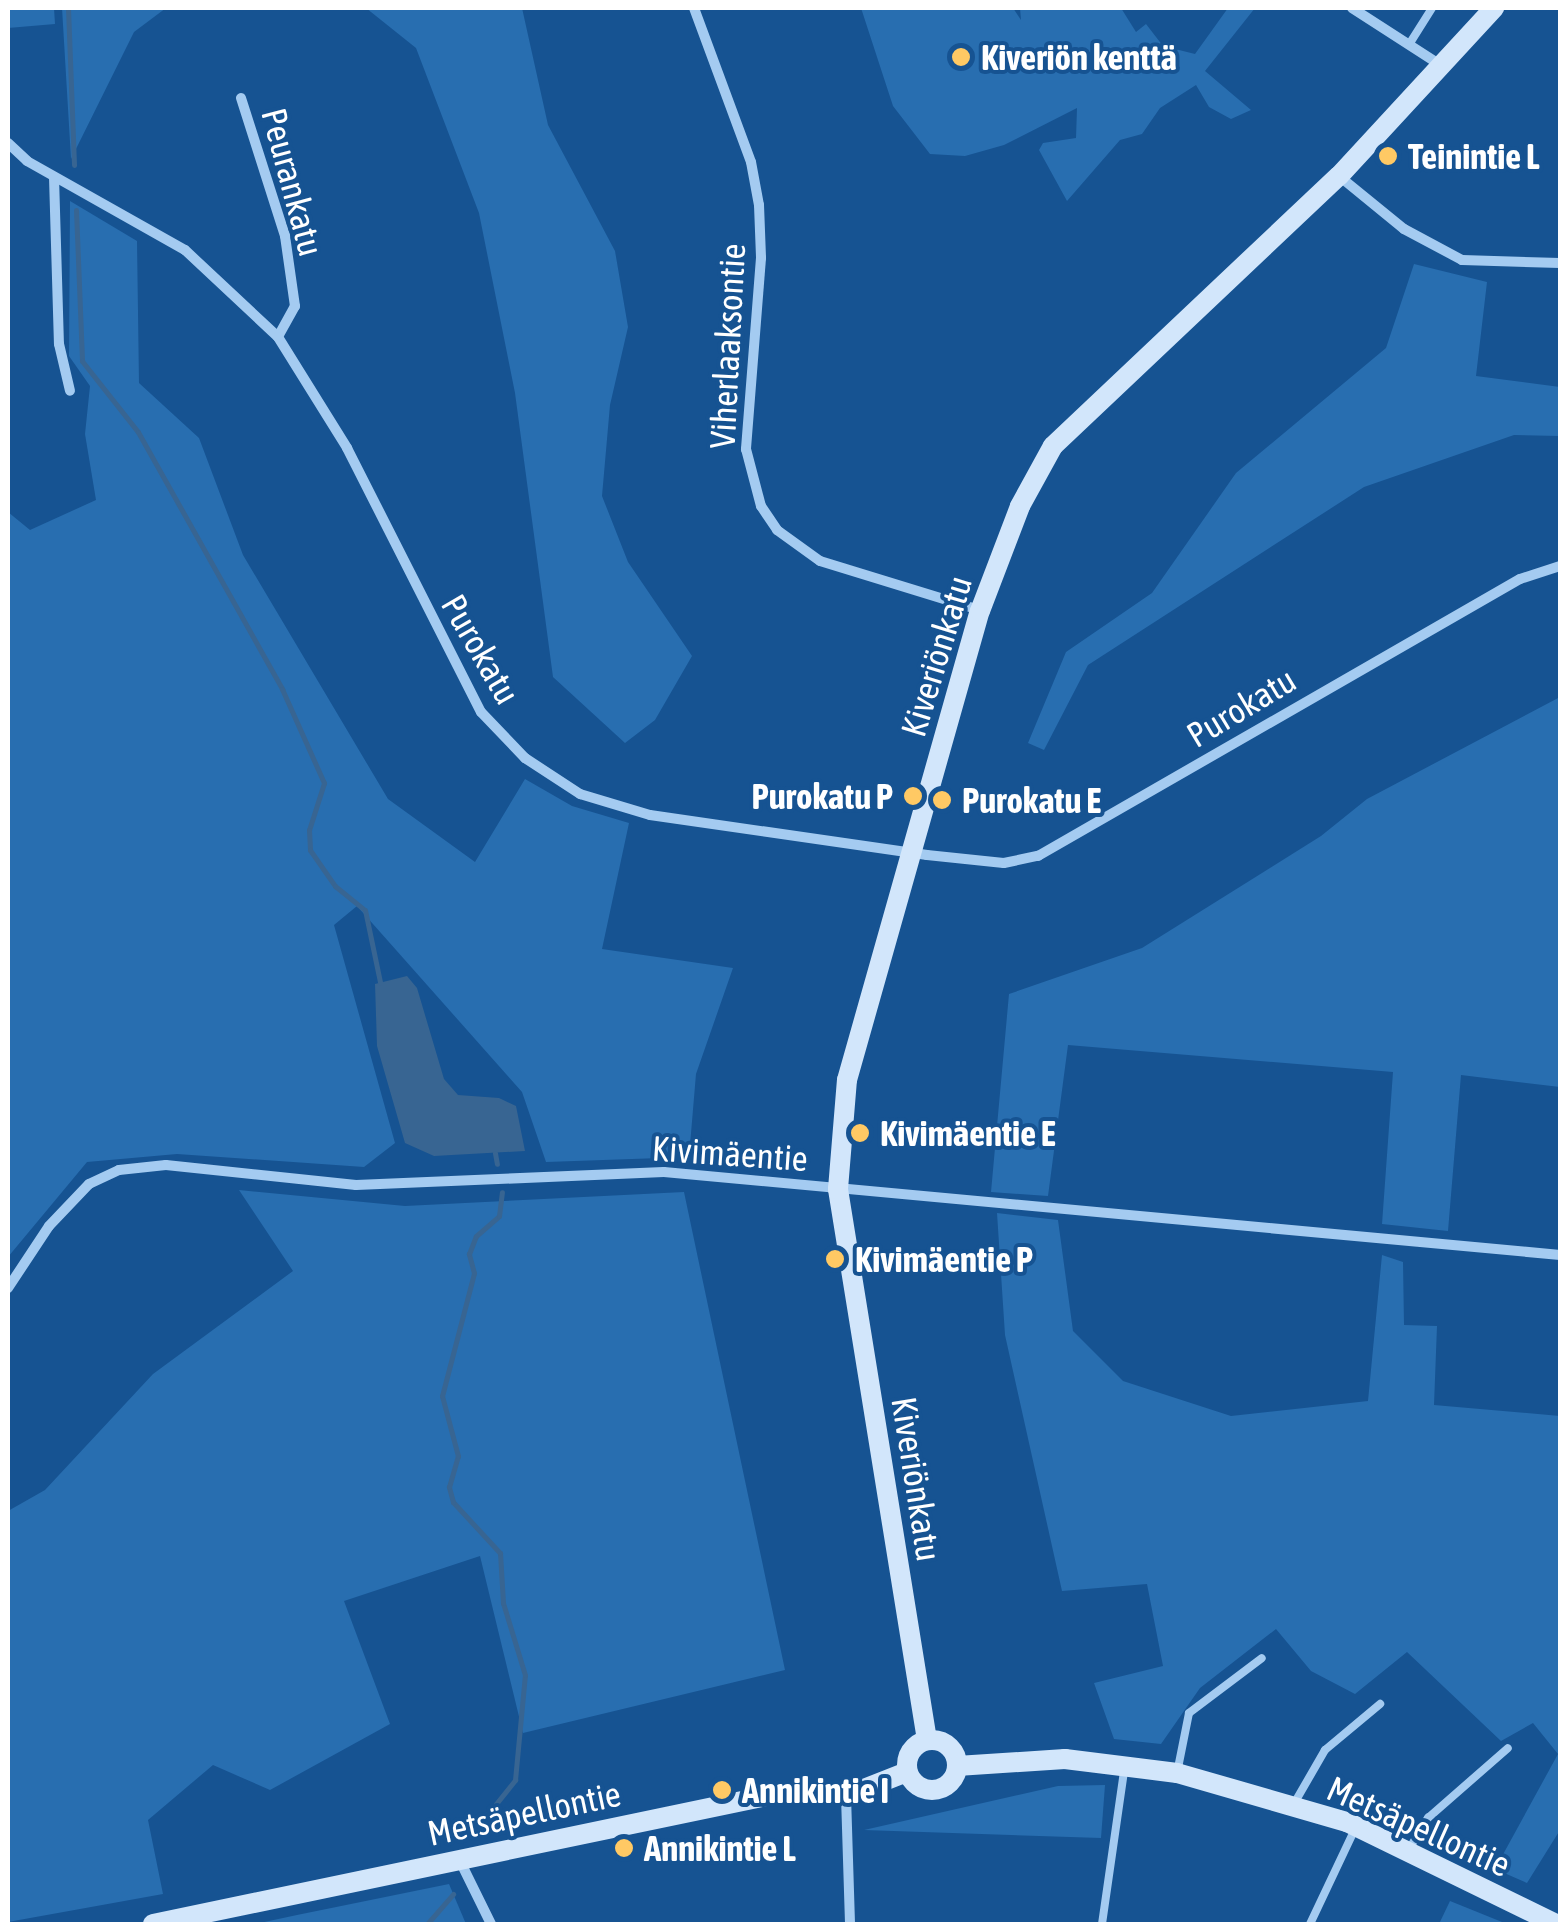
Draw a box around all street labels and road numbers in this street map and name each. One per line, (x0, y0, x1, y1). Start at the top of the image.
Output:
street label: Peurankatu (253, 104, 333, 260)
street label: Viherlaaksontie (701, 242, 753, 450)
street label: Kiveriönkatu (892, 571, 980, 741)
street label: Purokatu (433, 587, 529, 711)
street label: Purokatu (1179, 658, 1303, 756)
street label: Kivimäentie (651, 1127, 809, 1179)
street label: Kiveriönkatu (883, 1394, 951, 1564)
street label: Metsäpellontie (1321, 1767, 1517, 1885)
street label: Metsäpellontie (424, 1772, 624, 1854)

